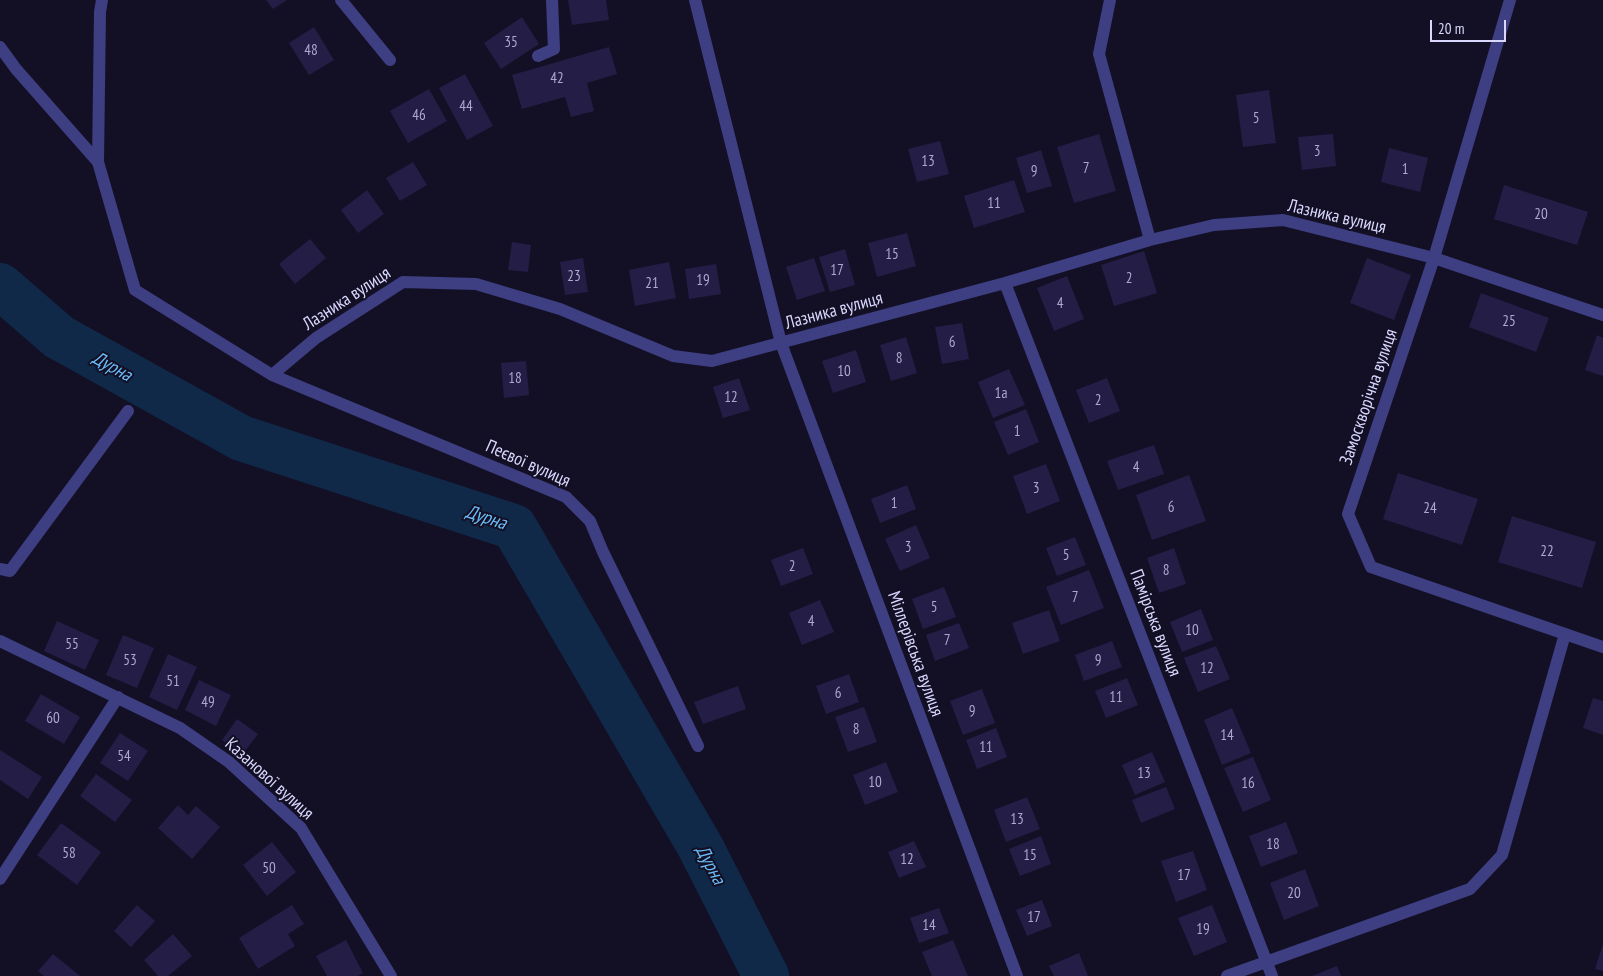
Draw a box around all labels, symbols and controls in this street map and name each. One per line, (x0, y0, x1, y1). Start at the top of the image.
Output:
scale bar (1433, 10, 1509, 42)
text: 20 m (1438, 19, 1464, 38)
house number: 35 (504, 34, 518, 52)
house number: 48 (304, 42, 318, 60)
house number: 42 (550, 70, 564, 88)
house number: 44 (459, 98, 473, 116)
house number: 46 (412, 107, 426, 125)
house number: 5 (1253, 110, 1259, 128)
house number: 3 (1314, 143, 1320, 161)
house number: 13 (921, 153, 935, 171)
house number: 7 (1083, 160, 1089, 178)
house number: 1 (1402, 161, 1408, 179)
house number: 9 (1031, 163, 1037, 181)
house number: 11 (987, 195, 1001, 213)
street label: Лазника вулиця (1286, 195, 1388, 239)
house number: 20 (1534, 206, 1548, 224)
house number: 15 (885, 246, 899, 264)
house number: 17 (830, 262, 844, 280)
street label: Лазника вулиця (299, 263, 395, 335)
house number: 23 (567, 268, 581, 286)
house number: 2 (1126, 270, 1132, 288)
house number: 19 (696, 272, 710, 290)
house number: 21 (645, 275, 659, 293)
street label: Лазника вулиця (783, 288, 885, 334)
house number: 4 (1057, 295, 1063, 313)
house number: 25 (1502, 313, 1516, 331)
street label: Замоскворічна вулиця (1336, 326, 1402, 468)
house number: 6 (949, 334, 955, 352)
water label: Дурна (88, 347, 136, 387)
house number: 8 (896, 350, 902, 368)
house number: 10 (837, 363, 851, 381)
house number: 18 (508, 370, 522, 388)
house number: 1а (995, 385, 1007, 403)
house number: 12 (724, 389, 738, 407)
house number: 2 (1095, 392, 1101, 410)
house number: 1 (1014, 423, 1020, 441)
street label: Пеєвої вулиця (482, 436, 574, 492)
house number: 4 (1133, 459, 1139, 477)
house number: 3 (1033, 480, 1039, 498)
house number: 1 (891, 495, 897, 513)
house number: 6 (1168, 499, 1174, 517)
house number: 24 (1423, 500, 1437, 518)
water label: Дурна (463, 501, 509, 535)
house number: 3 (905, 539, 911, 557)
house number: 22 (1540, 543, 1554, 561)
house number: 5 (1063, 547, 1069, 565)
house number: 2 (789, 558, 795, 576)
house number: 8 (1163, 562, 1169, 580)
street label: Памірська вулиця (1125, 566, 1185, 680)
street label: Міллерівська вулиця (882, 588, 948, 720)
house number: 7 (1072, 589, 1078, 607)
house number: 5 (931, 599, 937, 617)
house number: 4 (808, 613, 814, 631)
house number: 10 (1185, 622, 1199, 640)
house number: 7 (944, 632, 950, 650)
house number: 55 (65, 636, 79, 654)
house number: 53 (123, 652, 137, 670)
house number: 9 (1095, 652, 1101, 670)
house number: 12 (1200, 660, 1214, 678)
house number: 51 (166, 673, 180, 691)
house number: 6 (835, 685, 841, 703)
house number: 11 (1109, 689, 1123, 707)
house number: 49 (201, 694, 215, 712)
house number: 9 (969, 703, 975, 721)
house number: 60 (46, 710, 60, 728)
house number: 8 (853, 721, 859, 739)
house number: 14 (1220, 727, 1234, 745)
street label: Казанової вулиця (220, 733, 318, 825)
house number: 11 (979, 739, 993, 757)
house number: 54 (117, 748, 131, 766)
house number: 13 (1137, 765, 1151, 783)
house number: 10 (868, 774, 882, 792)
house number: 16 (1241, 775, 1255, 793)
house number: 13 (1010, 811, 1024, 829)
house number: 18 (1266, 836, 1280, 854)
water label: Дурна (690, 841, 730, 889)
house number: 58 (62, 845, 76, 863)
house number: 15 (1023, 847, 1037, 865)
house number: 12 (900, 851, 914, 869)
house number: 50 (262, 860, 276, 878)
house number: 17 (1177, 867, 1191, 885)
house number: 20 (1287, 885, 1301, 903)
house number: 17 (1027, 909, 1041, 927)
house number: 14 (922, 917, 936, 935)
house number: 19 (1196, 921, 1210, 939)

